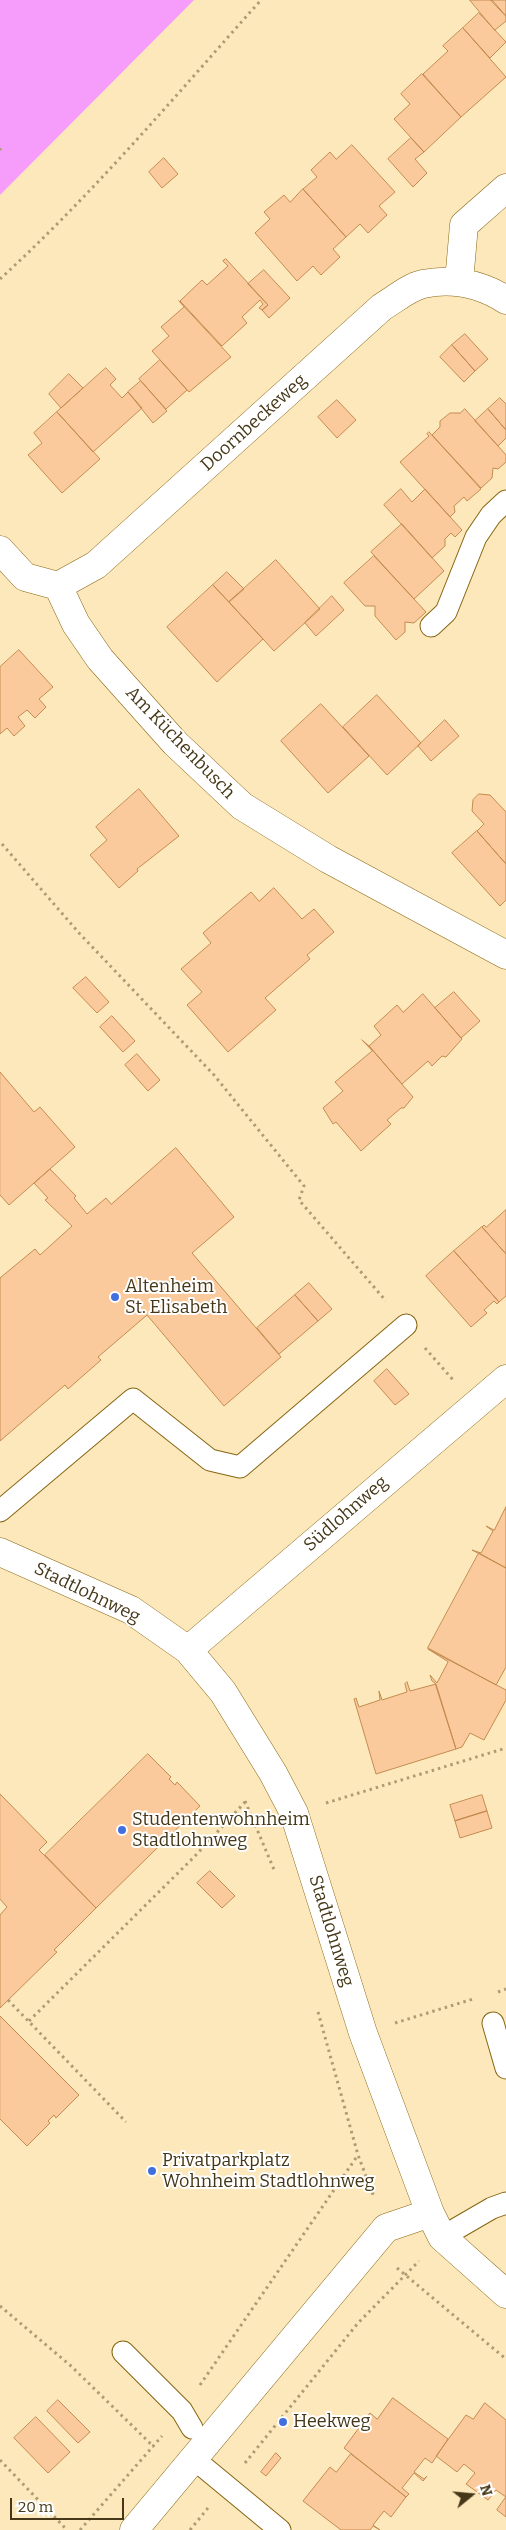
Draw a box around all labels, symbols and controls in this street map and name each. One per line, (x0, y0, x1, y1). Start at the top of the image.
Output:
street label: Doornbeckeweg (197, 370, 311, 476)
street label: Am Küchenbusch (121, 682, 239, 804)
place label: Altenheim St. Elisabeth (125, 1276, 227, 1318)
marker: Altenheim St. Elisabeth (109, 1291, 121, 1303)
street label: Südlohnweg (300, 1472, 392, 1556)
street label: Stadtlohnweg (30, 1558, 144, 1628)
place label: Studentenwohnheim Stadtlohnweg (132, 1809, 310, 1852)
marker: Studentenwohnheim Stadtlohnweg (116, 1824, 128, 1836)
street label: Stadtlohnweg (304, 1873, 358, 1989)
place label: Privatparkplatz Wohnheim Stadtlohnweg (162, 2150, 375, 2192)
marker: Privatparkplatz Wohnheim Stadtlohnweg (146, 2165, 158, 2177)
place label: Heekweg (293, 2411, 371, 2433)
marker: Heekweg (277, 2416, 289, 2428)
north arrow (446, 2470, 496, 2520)
text: N (476, 2483, 496, 2498)
scale bar (12, 2488, 126, 2520)
text: 20 m (18, 2498, 53, 2516)

